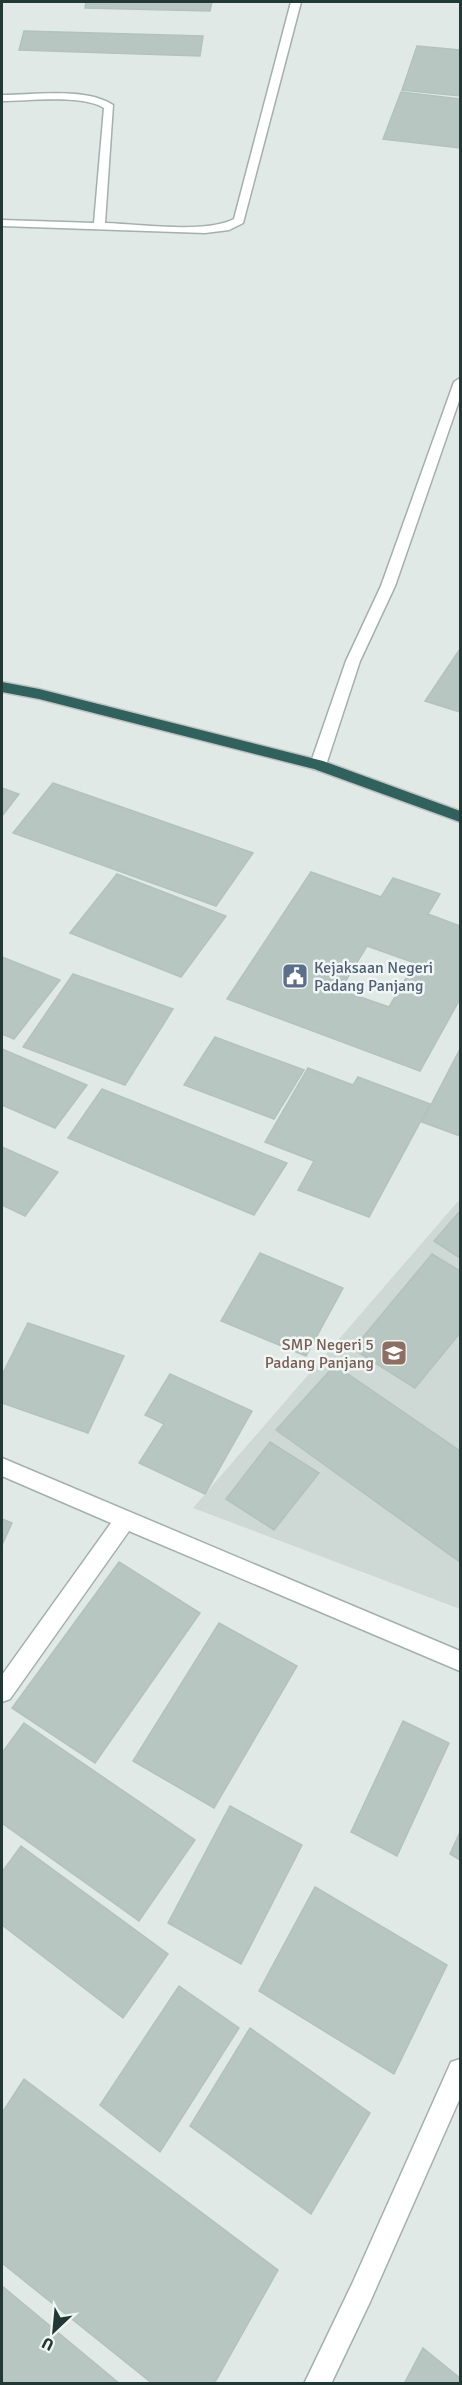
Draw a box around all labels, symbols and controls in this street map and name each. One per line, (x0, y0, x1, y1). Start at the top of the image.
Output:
place label: Kejaksaan Negeri Padang Panjang (314, 958, 433, 996)
public building icon: Kejaksaan Negeri Padang Panjang (280, 961, 310, 991)
place label: SMP Negeri 5 Padang Panjang (265, 1335, 374, 1373)
school or university icon: SMP Negeri 5 Padang Panjang (379, 1338, 409, 1368)
north arrow (24, 2301, 84, 2361)
text: U (39, 2332, 57, 2355)

